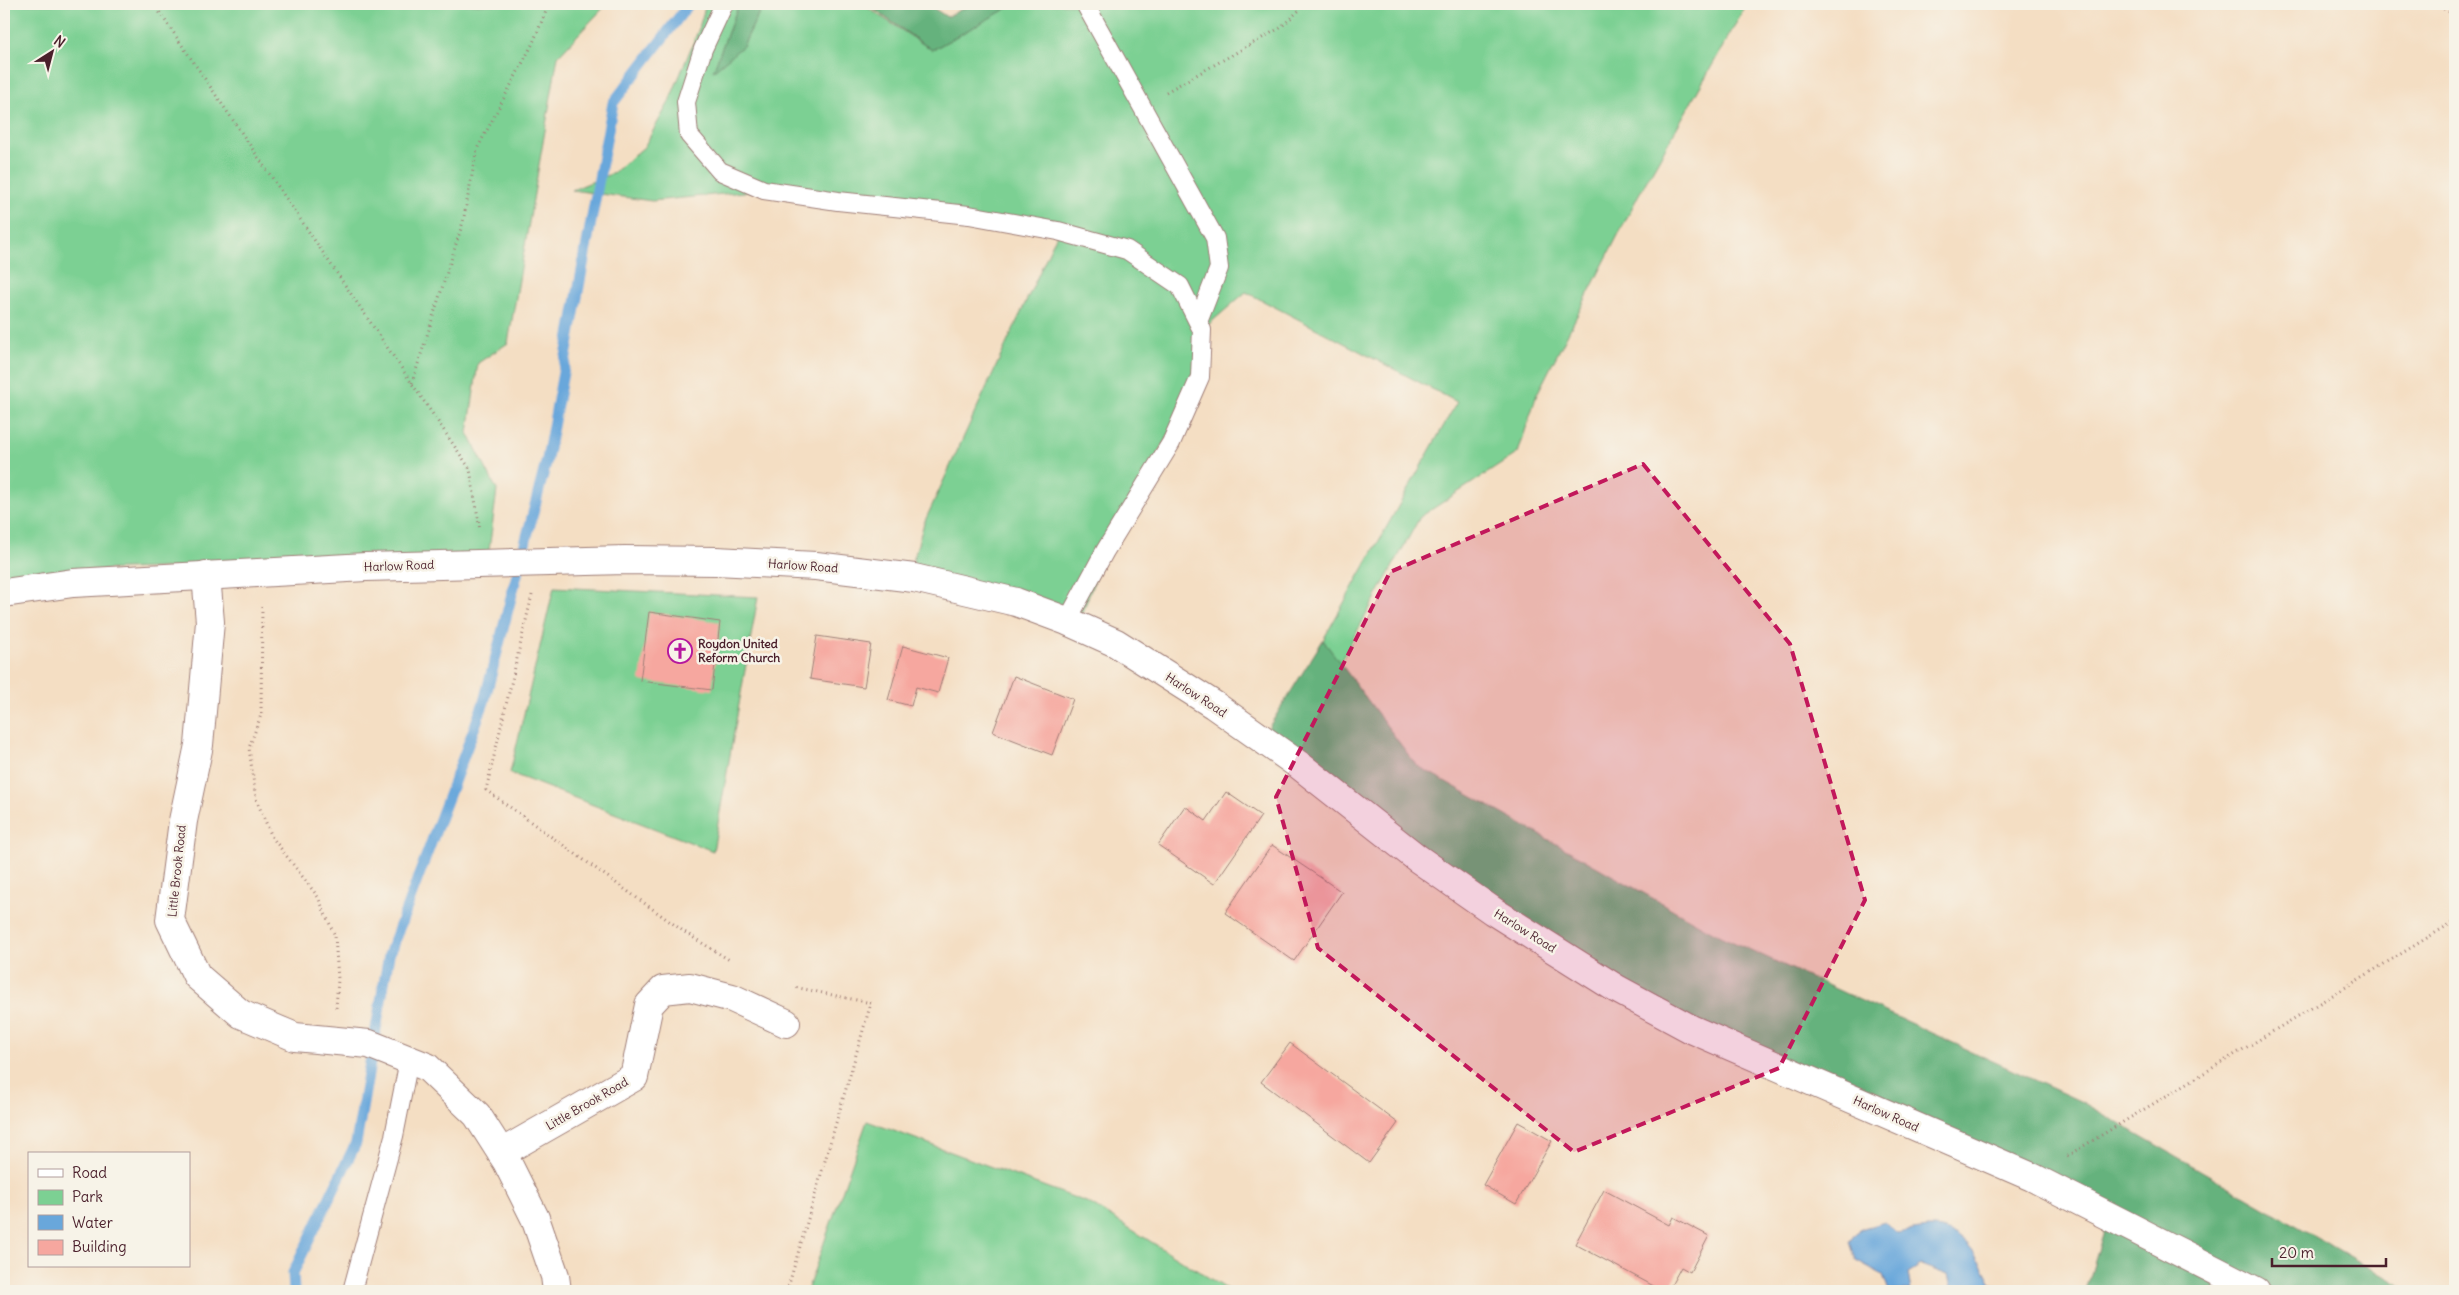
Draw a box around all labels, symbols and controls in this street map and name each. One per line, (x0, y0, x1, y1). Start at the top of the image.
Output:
north arrow (28, 28, 78, 78)
text: N (50, 31, 69, 52)
street label: Harlow Road (767, 556, 839, 575)
street label: Harlow Road (364, 557, 434, 574)
place label: Roydon United Reform Church (698, 636, 780, 665)
church icon: Roydon United Reform Church (667, 638, 693, 664)
street label: Harlow Road (1163, 669, 1230, 720)
street label: Little Brook Road (164, 824, 189, 918)
street label: Harlow Road (1492, 906, 1559, 956)
street label: Little Brook Road (543, 1074, 631, 1133)
street label: Harlow Road (1851, 1092, 1921, 1135)
legend (28, 1152, 190, 1268)
text: Road (72, 1163, 107, 1182)
text: Park (72, 1187, 103, 1206)
text: Water (72, 1213, 113, 1232)
scale bar (2272, 1235, 2385, 1267)
text: Building (72, 1237, 127, 1256)
text: 20 m (2279, 1243, 2314, 1262)

